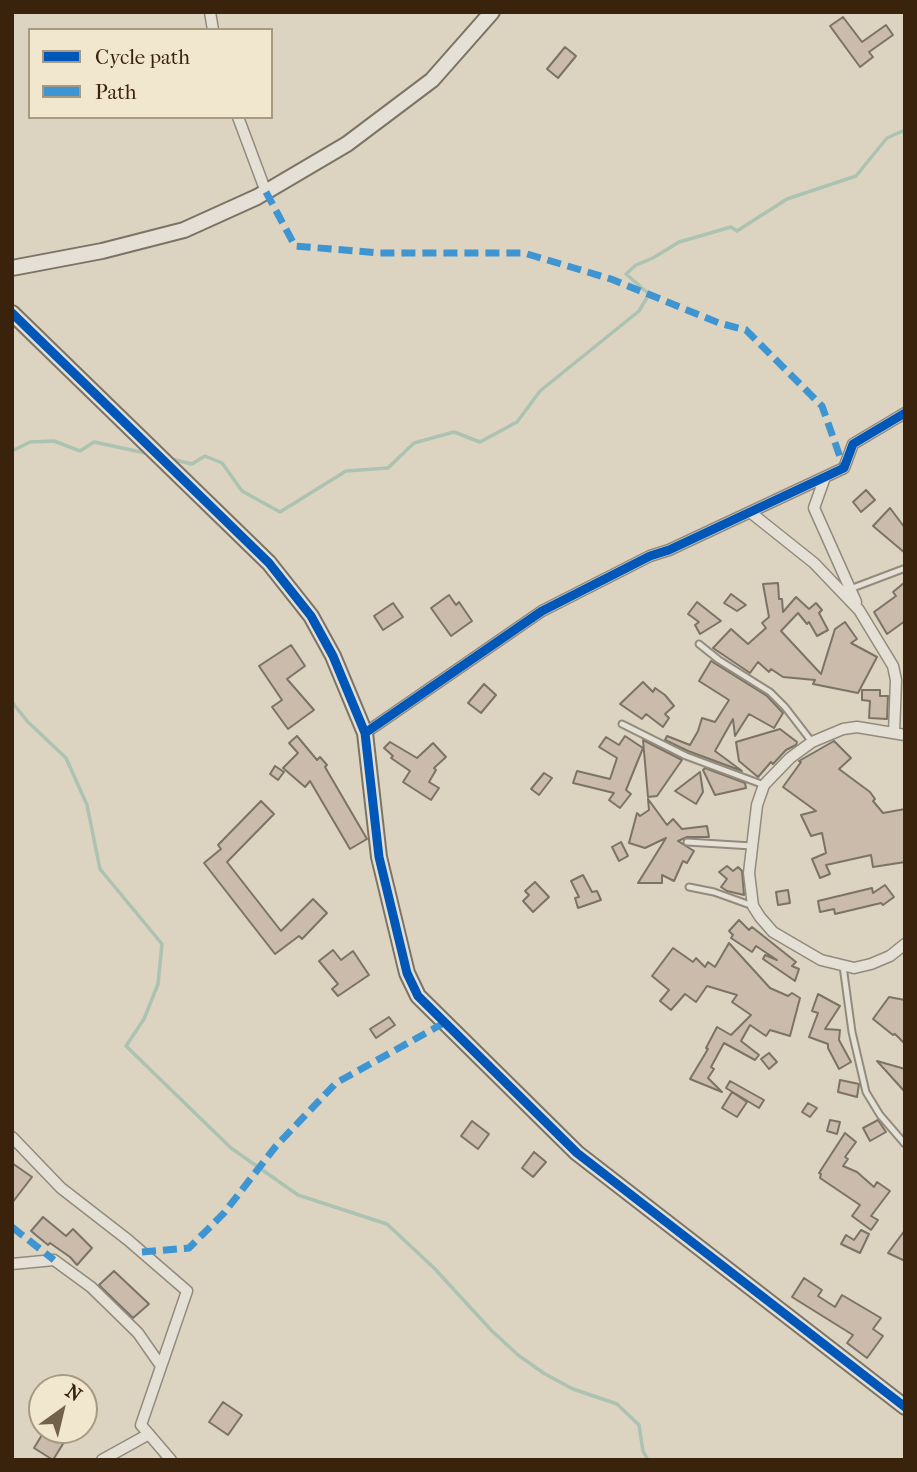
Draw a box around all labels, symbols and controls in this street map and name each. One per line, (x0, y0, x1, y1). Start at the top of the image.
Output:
legend (28, 28, 273, 119)
text: Cycle path (95, 45, 190, 69)
text: Path (95, 80, 136, 104)
north arrow (28, 1374, 98, 1444)
text: N (61, 1380, 86, 1406)

